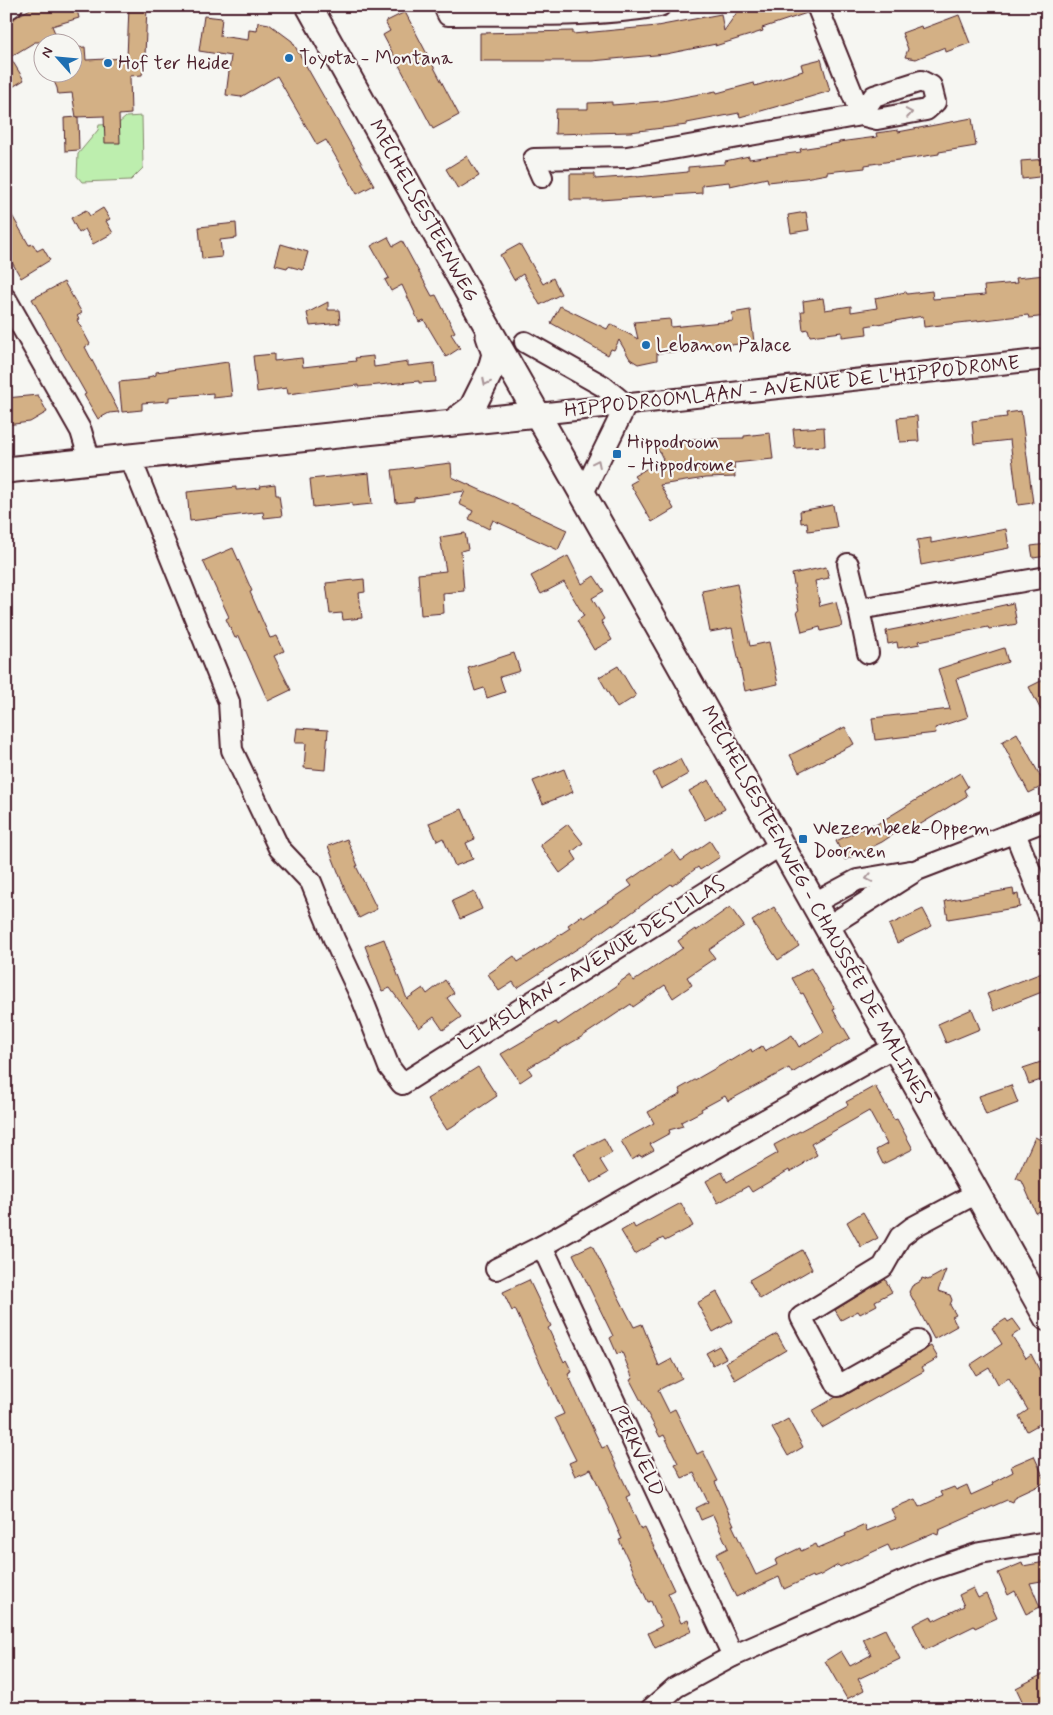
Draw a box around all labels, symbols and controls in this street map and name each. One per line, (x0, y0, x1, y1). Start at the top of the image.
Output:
north arrow (32, 32, 82, 82)
text: N (37, 44, 57, 61)
place label: Toyota - Montana (299, 45, 454, 72)
place label: Hof ter Heide (118, 50, 230, 77)
marker: Toyota - Montana (283, 52, 295, 64)
marker: Hof ter Heide (102, 57, 114, 69)
one-way arrow (904, 109, 913, 119)
street label: MECHELSESTEENWEG (362, 115, 484, 307)
place label: Lebanon Palace (656, 332, 791, 359)
marker: Lebanon Palace (640, 339, 652, 351)
street label: HIPPODROOMLAAN - AVENUE DE L'HIPPODROME (563, 350, 1021, 424)
one-way arrow (481, 377, 492, 386)
place label: Hippodroom - Hippodrome (627, 429, 735, 479)
marker: Hippodroom - Hippodrome (611, 448, 623, 460)
one-way arrow (590, 459, 601, 468)
street label: MECHELSESTEENWEG - CHAUSSÉE DE MALINES (694, 701, 936, 1109)
place label: Wezembeek-Oppem Doornen (813, 815, 990, 865)
marker: Wezembeek-Oppem Doornen (797, 833, 809, 845)
street label: LILASLAAN - AVENUE DES LILAS (454, 871, 730, 1057)
one-way arrow (864, 872, 873, 882)
street label: PERKVELD (604, 1401, 670, 1501)

